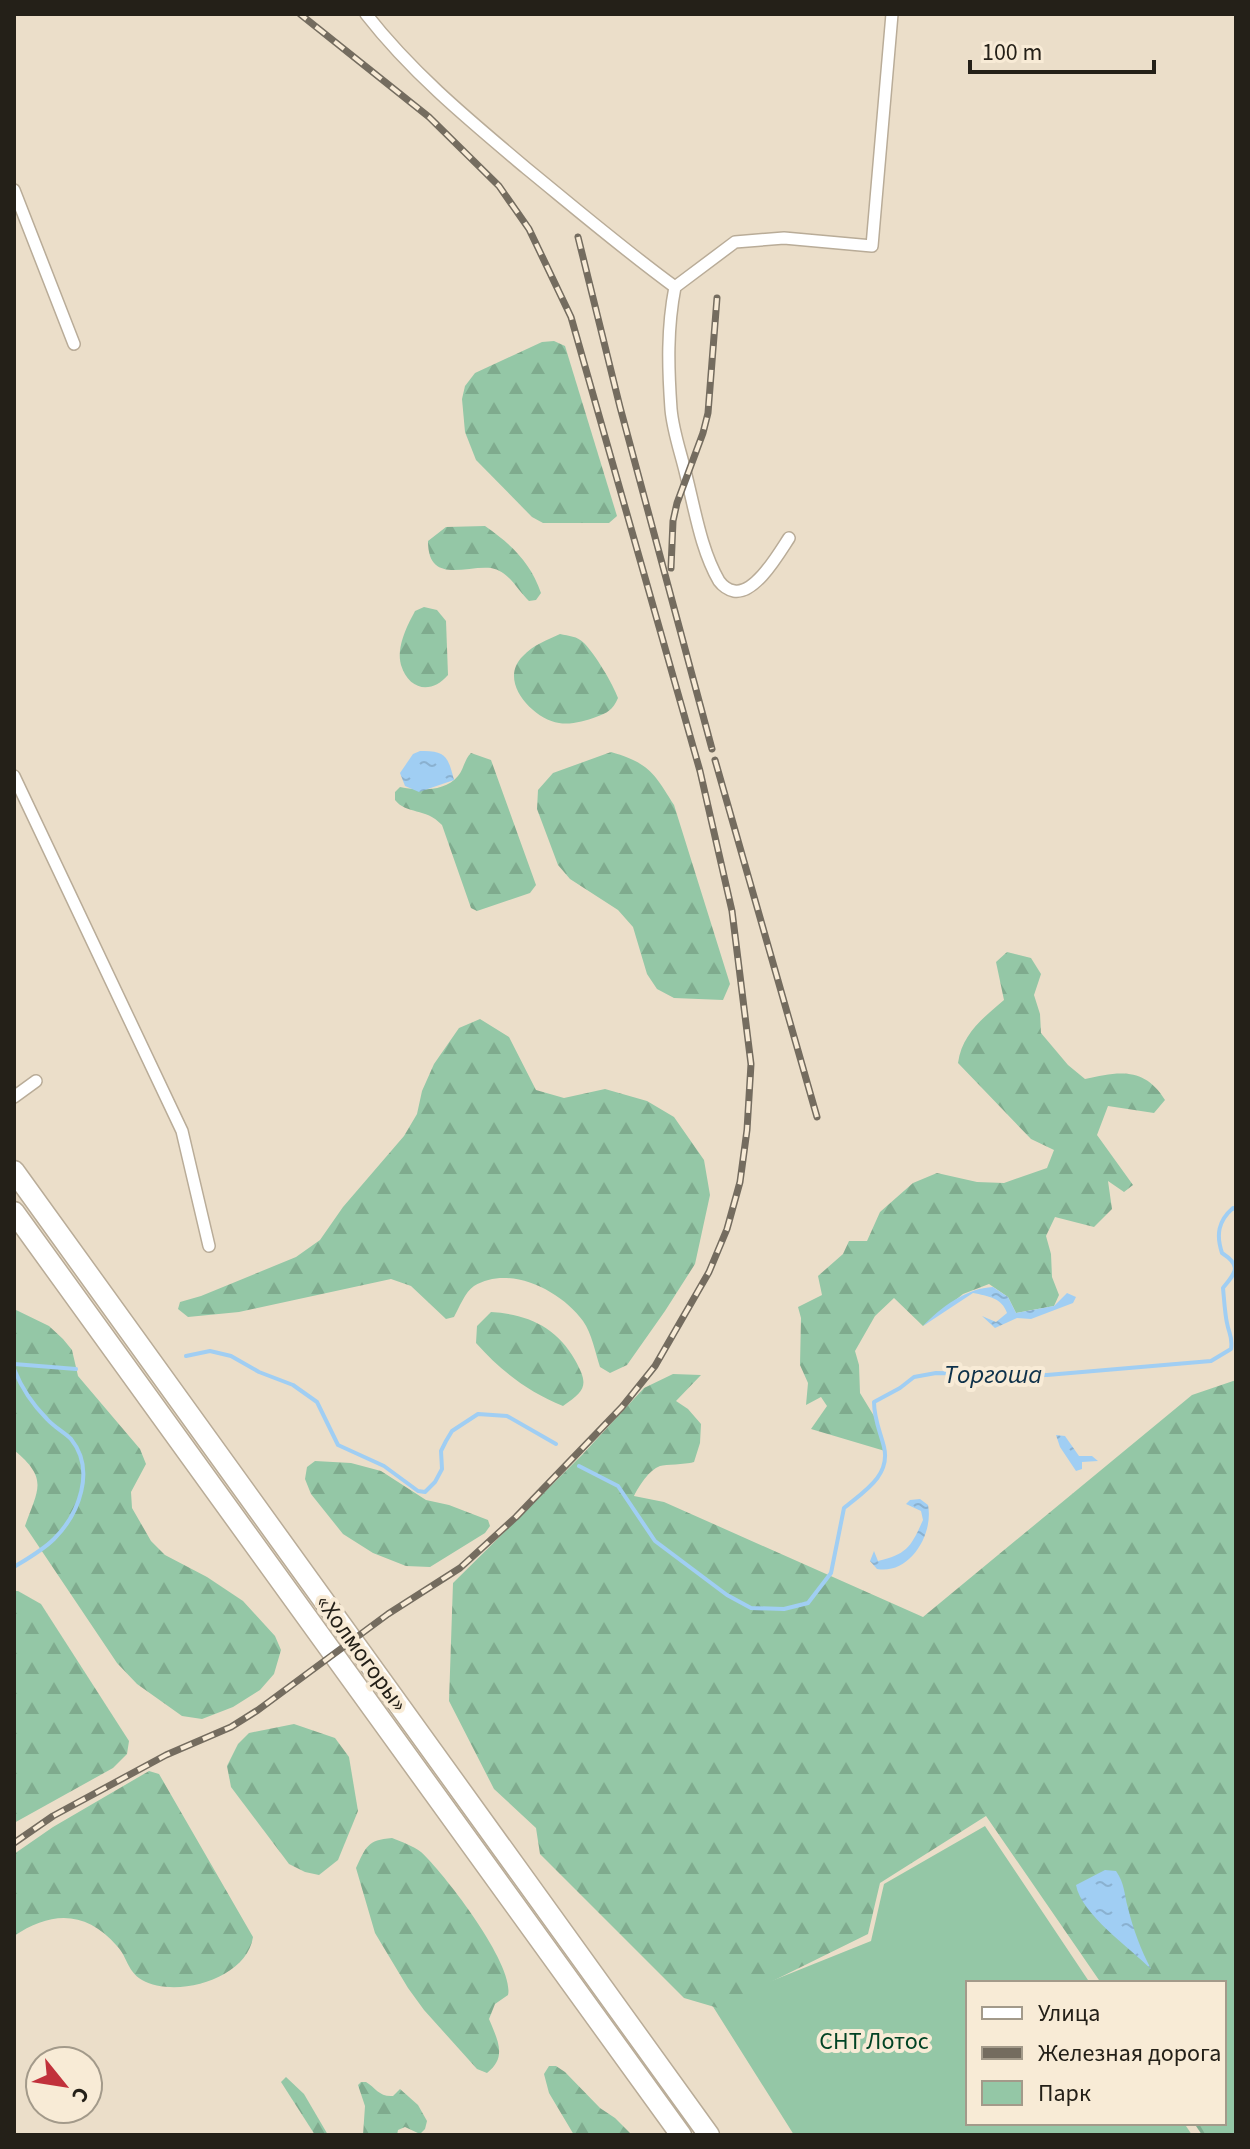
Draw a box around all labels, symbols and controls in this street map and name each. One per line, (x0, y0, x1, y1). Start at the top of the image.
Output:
scale bar (970, 24, 1154, 74)
text: 100 m (982, 35, 1042, 70)
water label: Торгоша (944, 1356, 1042, 1393)
street label: «Холмогоры» (307, 1587, 416, 1719)
legend (966, 1981, 1226, 2125)
text: Улица (1038, 1996, 1100, 2031)
park label: СНТ Лотос (819, 2024, 929, 2059)
text: Железная дорога (1038, 2036, 1221, 2071)
north arrow (24, 2045, 104, 2125)
text: Парк (1038, 2076, 1091, 2111)
text: С (63, 2081, 98, 2108)

